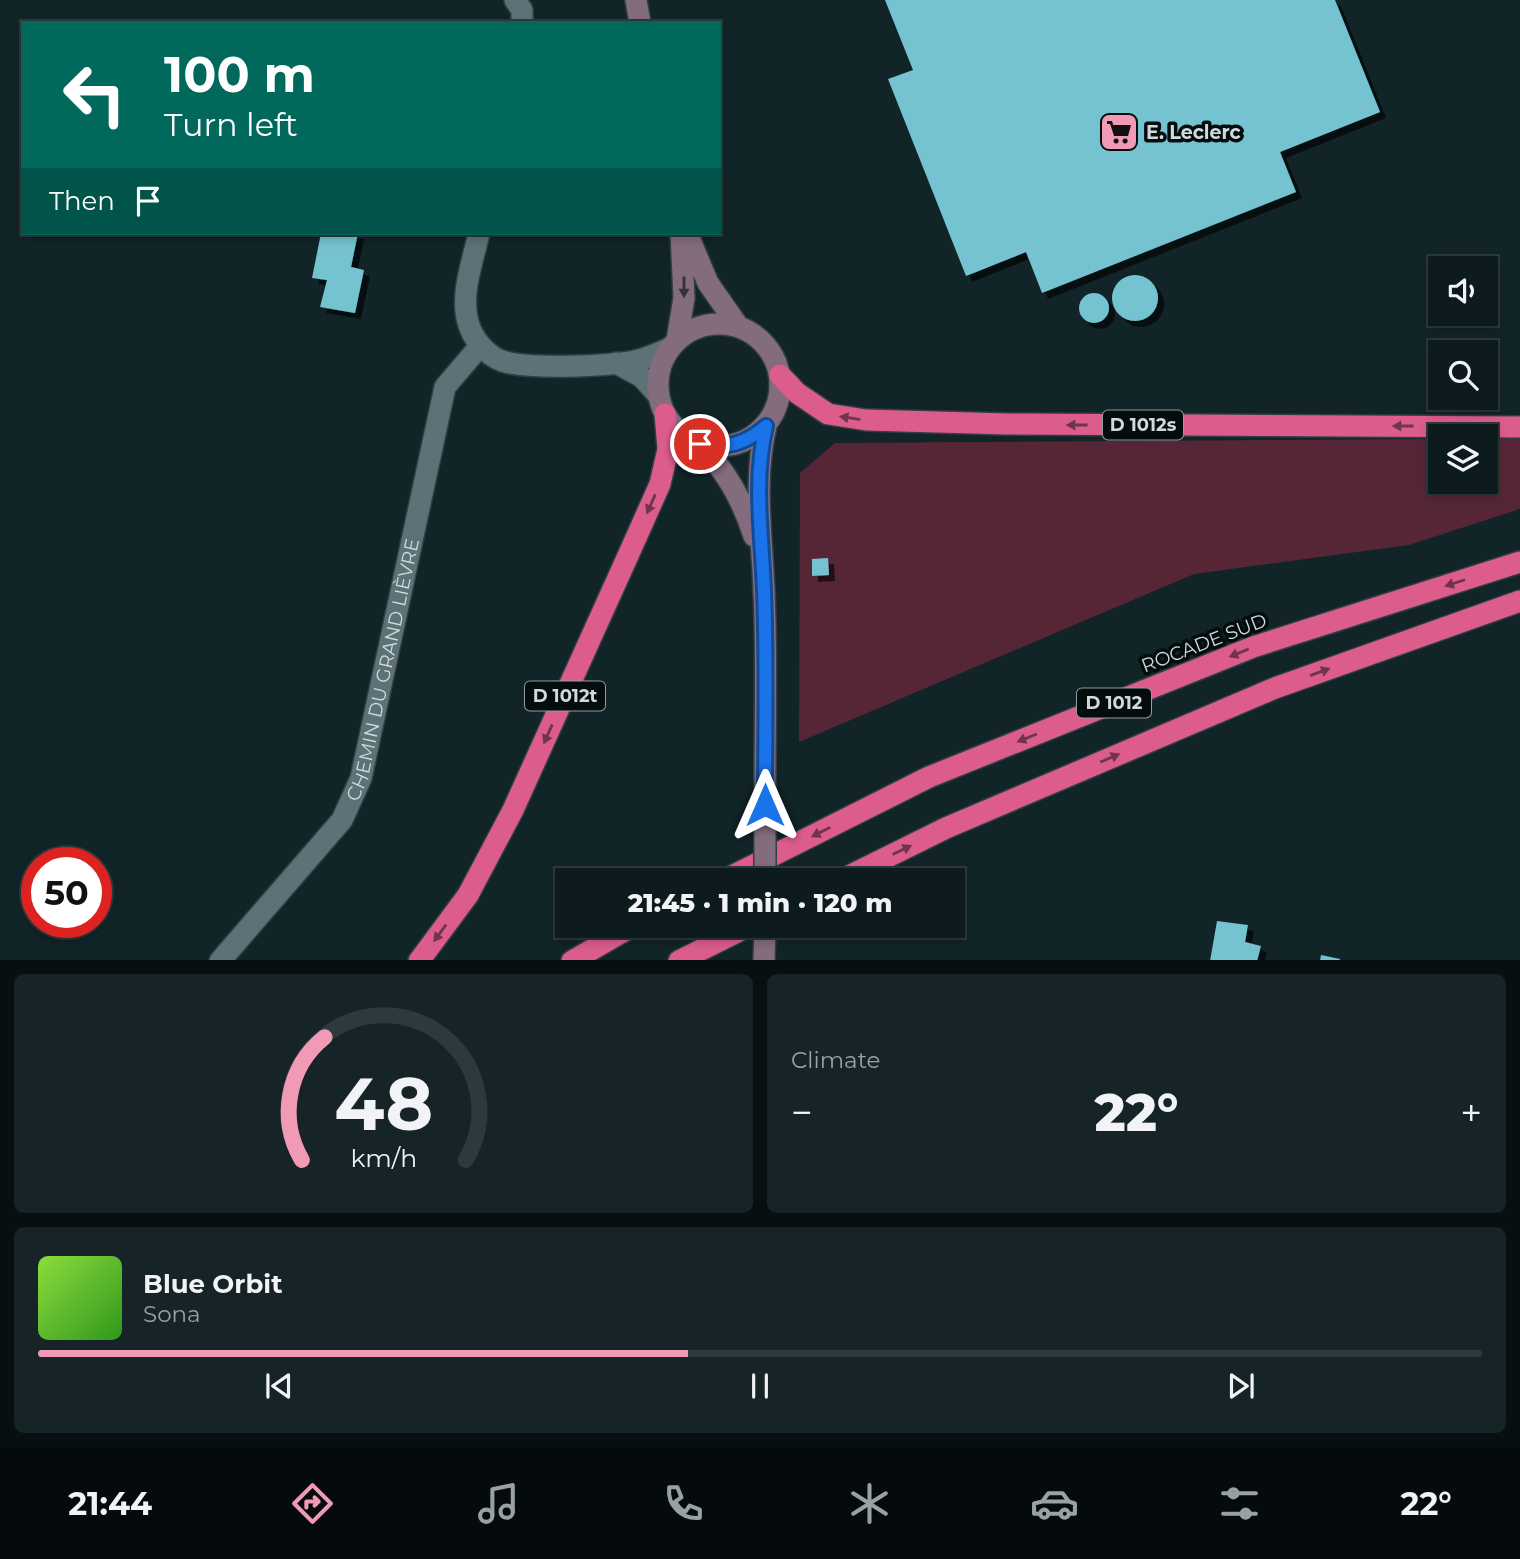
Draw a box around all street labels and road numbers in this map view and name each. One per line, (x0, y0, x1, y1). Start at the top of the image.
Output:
road number: D 1012s (1103, 410, 1183, 440)
street label: CHEMIN DU GRAND LIÈVRE (341, 536, 424, 805)
street label: ROCADE SUD (1138, 609, 1270, 677)
road number: D 1012t (525, 682, 605, 710)
road number: D 1012 (1077, 688, 1151, 718)

